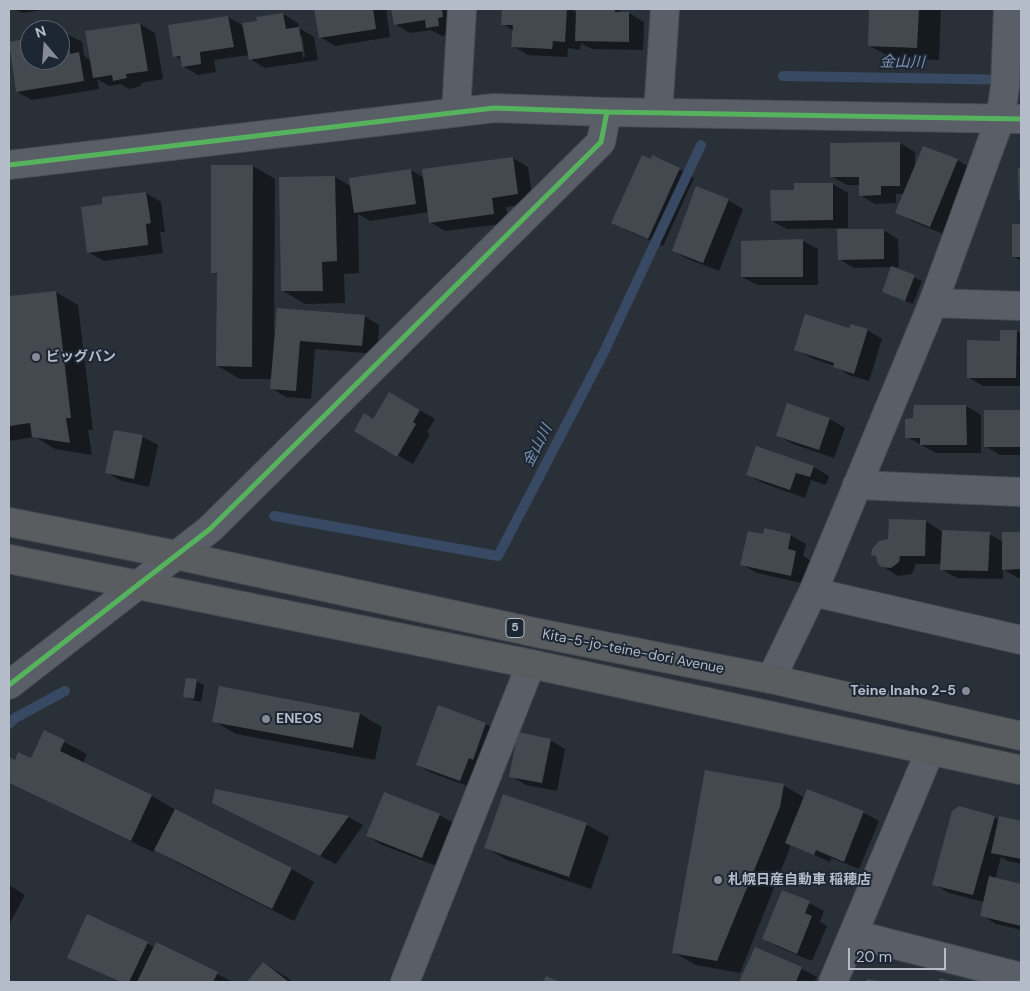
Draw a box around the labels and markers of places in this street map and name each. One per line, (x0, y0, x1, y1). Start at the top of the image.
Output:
place label: ビッグバン (46, 349, 116, 365)
marker: ビッグバン (30, 351, 42, 363)
place label: Teine Inaho 2-5 (850, 683, 956, 699)
marker: Teine Inaho 2-5 (960, 685, 972, 697)
place label: ENEOS (276, 711, 322, 727)
marker: ENEOS (260, 713, 272, 725)
place label: 札幌日産自動車 稲穂店 (728, 872, 871, 888)
marker: 札幌日産自動車 稲穂店 (712, 874, 724, 886)

